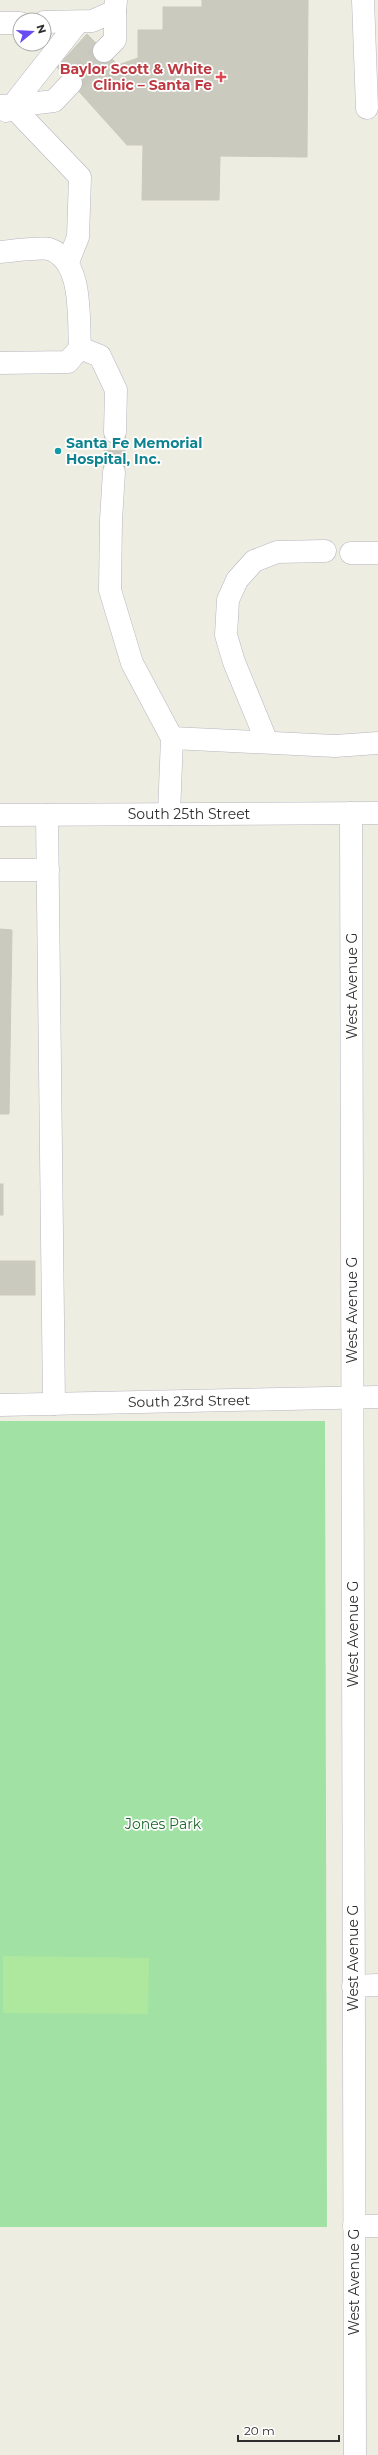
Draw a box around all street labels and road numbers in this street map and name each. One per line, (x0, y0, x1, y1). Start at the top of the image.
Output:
street label: South 25th Street (128, 805, 251, 823)
street label: West Avenue G (343, 933, 361, 1039)
street label: West Avenue G (343, 1257, 361, 1363)
street label: South 23rd Street (128, 1391, 251, 1411)
street label: West Avenue G (344, 1581, 362, 1687)
street label: West Avenue G (344, 1905, 362, 2011)
street label: West Avenue G (345, 2229, 363, 2335)

